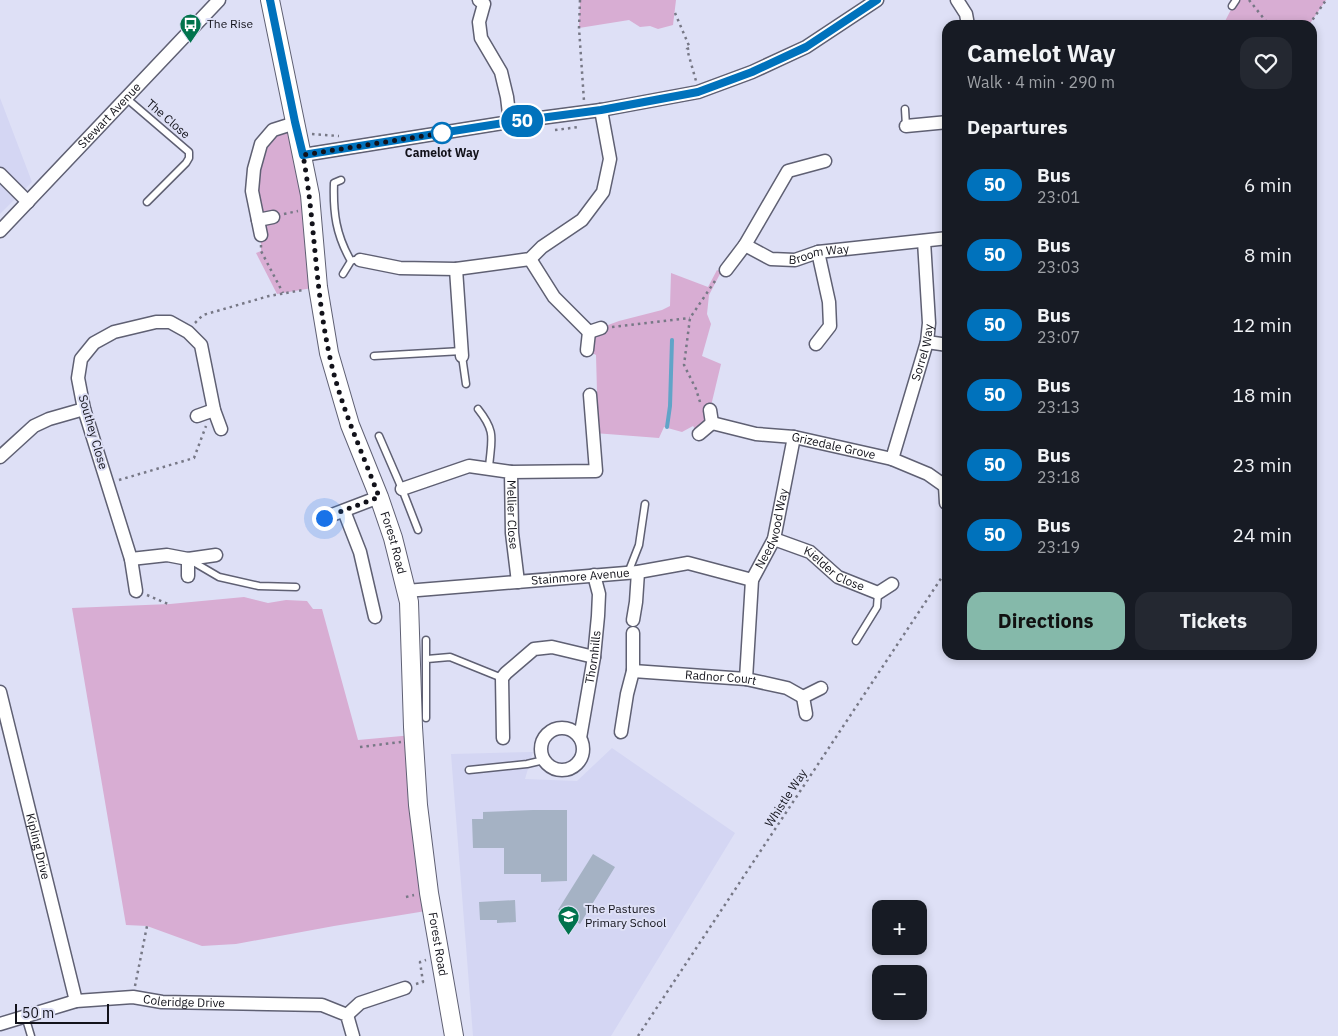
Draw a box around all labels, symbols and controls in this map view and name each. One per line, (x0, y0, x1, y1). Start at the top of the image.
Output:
bus stop icon: The Rise (179, 12, 203, 43)
place label: The Rise (207, 16, 254, 31)
text: Camelot Way (967, 37, 1116, 69)
button: heart (1240, 37, 1292, 89)
text: Walk · 4 min · 290 m (967, 72, 1115, 92)
street label: Stewart Avenue (74, 79, 144, 151)
street label: The Close (143, 96, 194, 142)
line badge: 50 (500, 105, 544, 137)
text: 50 (511, 109, 533, 132)
text: Departures (967, 115, 1067, 139)
marker: Camelot Way (431, 122, 453, 144)
place label: Camelot Way (405, 145, 480, 160)
text: Bus (1037, 163, 1071, 187)
text: 50 (984, 173, 1005, 196)
text: 6 min (1244, 173, 1292, 197)
text: 23:01 (1037, 187, 1080, 207)
text: Bus (1037, 233, 1071, 257)
street label: Broom Way (788, 241, 850, 267)
text: 50 (984, 243, 1005, 266)
text: 8 min (1244, 243, 1292, 267)
text: 23:03 (1037, 257, 1080, 277)
text: Bus (1037, 303, 1071, 327)
text: 50 (984, 313, 1005, 336)
text: 12 min (1233, 313, 1292, 337)
street label: Sorrel Way (908, 323, 936, 383)
text: 23:07 (1037, 327, 1080, 347)
text: Bus (1037, 373, 1071, 397)
text: 50 (984, 383, 1005, 406)
text: 18 min (1233, 383, 1292, 407)
street label: Southey Close (76, 393, 111, 471)
text: 23:13 (1037, 397, 1080, 417)
street label: Grizedale Grove (790, 429, 877, 462)
text: Bus (1037, 443, 1071, 467)
text: 50 (984, 453, 1005, 476)
text: 23 min (1233, 453, 1292, 477)
text: 23:18 (1037, 467, 1080, 487)
street label: Mellier Close (504, 480, 522, 551)
street label: Needwood Way (751, 487, 791, 571)
your location (312, 506, 337, 531)
street label: Forest Road (377, 509, 410, 576)
text: Bus (1037, 513, 1071, 537)
text: 50 (984, 523, 1005, 546)
text: 24 min (1233, 523, 1292, 547)
text: 23:19 (1037, 537, 1080, 557)
street label: Kielder Close (802, 542, 867, 594)
street label: Stainmore Avenue (531, 565, 631, 588)
button: Directions (967, 592, 1125, 650)
button: Tickets (1135, 592, 1292, 650)
street label: Thornhills (581, 629, 604, 685)
street label: Radnor Court (685, 667, 758, 688)
street label: Whistle Way (761, 766, 810, 830)
street label: Kipling Drive (23, 812, 54, 881)
map controls (872, 900, 927, 1020)
button: + (872, 900, 927, 955)
place label: The Pastures Primary School (585, 901, 666, 930)
school or university icon: The Pastures Primary School (557, 904, 581, 935)
street label: Forest Road (425, 911, 451, 977)
button: − (872, 965, 927, 1020)
street label: Coleridge Drive (142, 991, 226, 1010)
scale bar (15, 1001, 109, 1024)
text: 50 m (22, 1004, 54, 1022)

